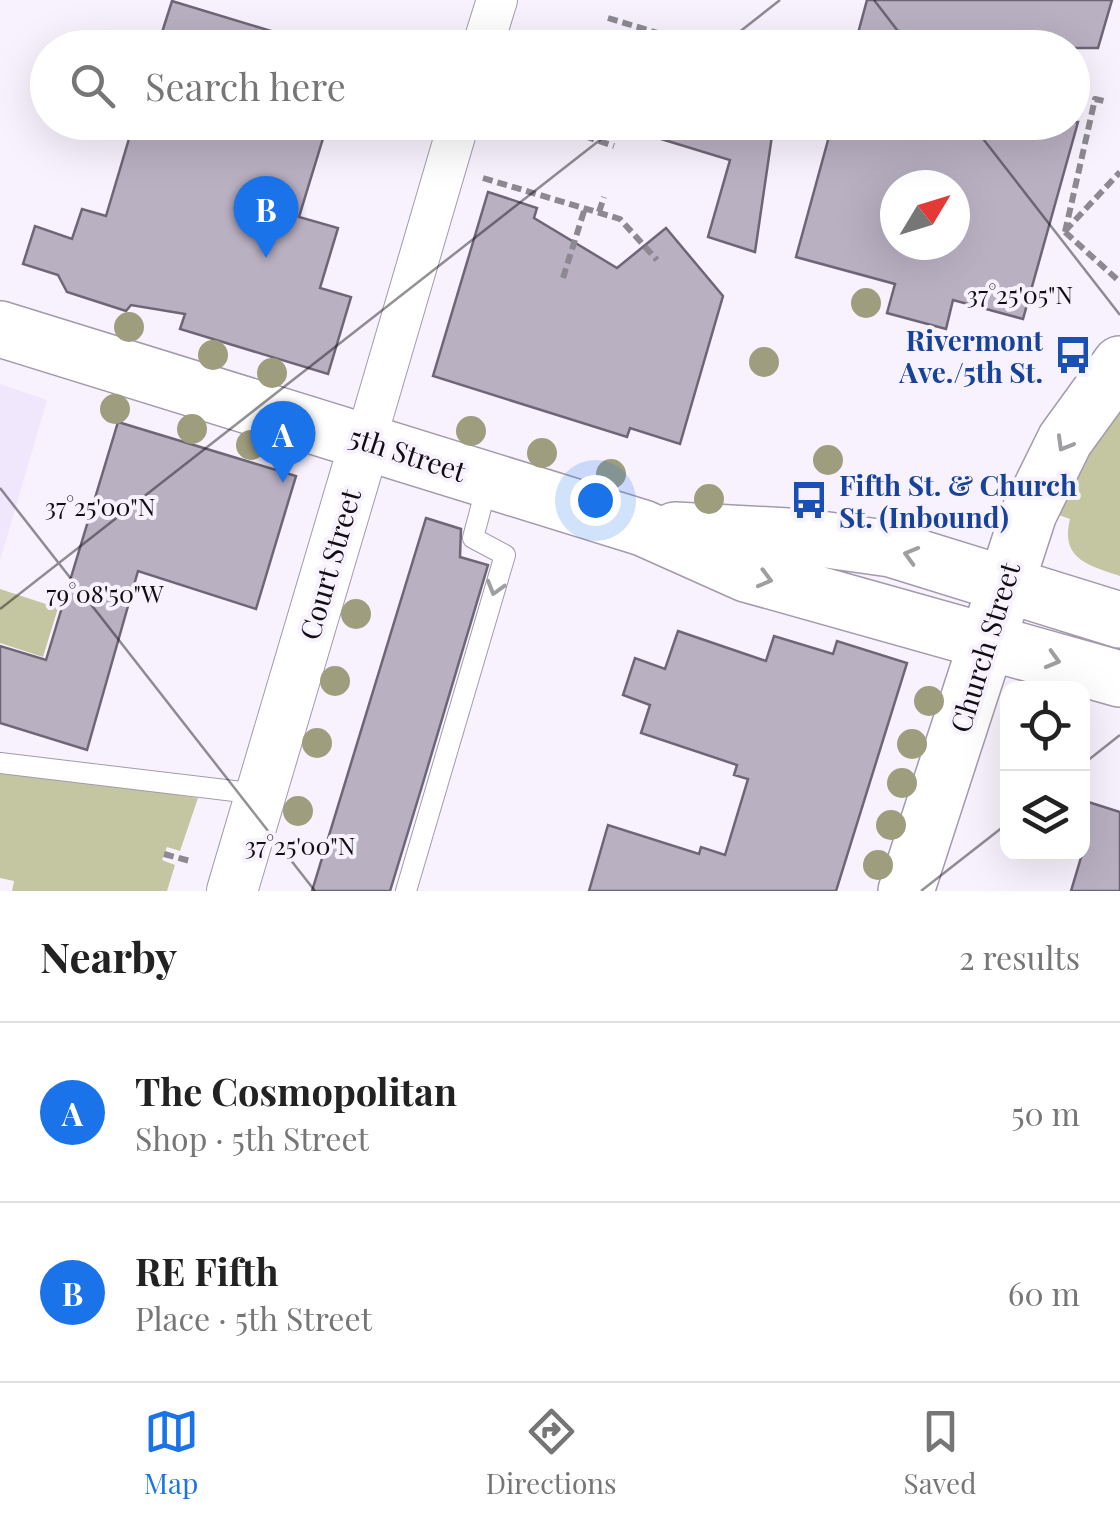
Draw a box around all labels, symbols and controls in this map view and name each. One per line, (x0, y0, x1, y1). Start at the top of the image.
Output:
search box (30, 30, 1090, 140)
icon: search (65, 58, 120, 113)
text: Search here (145, 60, 346, 111)
north arrow (880, 170, 970, 260)
pin: B (234, 176, 298, 258)
text: 37°25'05"N (967, 277, 1073, 310)
place label: Rivermont Ave./5th St. (898, 321, 1043, 390)
bus stop icon: Rivermont Ave./5th St. (1052, 334, 1094, 376)
pin: A (250, 400, 316, 483)
street label: 5th Street (345, 417, 472, 489)
one-way arrow (1057, 433, 1076, 451)
place label: Fifth St. & Church St. (Inbound) (839, 466, 1077, 535)
your location (570, 475, 621, 526)
bus stop icon: Fifth St. & Church St. (Inbound) (788, 479, 830, 521)
street label: Court Street (290, 483, 368, 644)
text: 37°25'00"N (45, 489, 155, 522)
one-way arrow (903, 546, 920, 567)
street label: Church Street (941, 556, 1028, 737)
one-way arrow (756, 568, 773, 589)
text: 79°08'50"W (46, 576, 164, 609)
one-way arrow (486, 579, 507, 596)
one-way arrow (1044, 649, 1062, 670)
map controls (1000, 681, 1090, 861)
button: locate (1000, 681, 1090, 771)
button: layers (1000, 771, 1090, 861)
text: 37°25'00"N (245, 828, 355, 861)
text: Nearby (40, 928, 177, 984)
text: 2 results (959, 935, 1080, 978)
text: The Cosmopolitan (135, 1065, 457, 1116)
text: A (62, 1091, 83, 1134)
text: 50 m (1011, 1091, 1080, 1134)
text: Shop · 5th Street (135, 1116, 369, 1159)
text: RE Fifth (135, 1245, 279, 1296)
text: B (62, 1271, 83, 1314)
text: 60 m (1008, 1271, 1080, 1314)
text: Place · 5th Street (135, 1296, 372, 1339)
tab: Map (144, 1404, 199, 1501)
tab: Directions (486, 1404, 616, 1501)
tab: Saved (904, 1404, 976, 1501)

